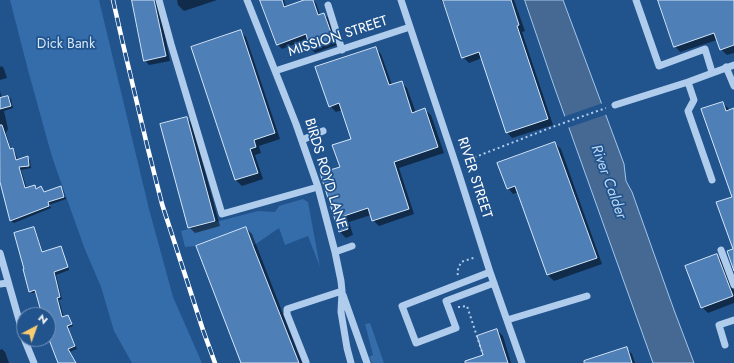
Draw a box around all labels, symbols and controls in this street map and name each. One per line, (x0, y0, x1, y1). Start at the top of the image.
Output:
street label: MISSION STREET (286, 13, 390, 61)
park label: Dick Bank (37, 37, 95, 53)
street label: BIRDS ROYD LANE (300, 117, 350, 231)
street label: RIVER STREET (453, 135, 495, 221)
water label: River Calder (586, 142, 630, 222)
north arrow (16, 307, 56, 347)
text: N (35, 310, 52, 328)

